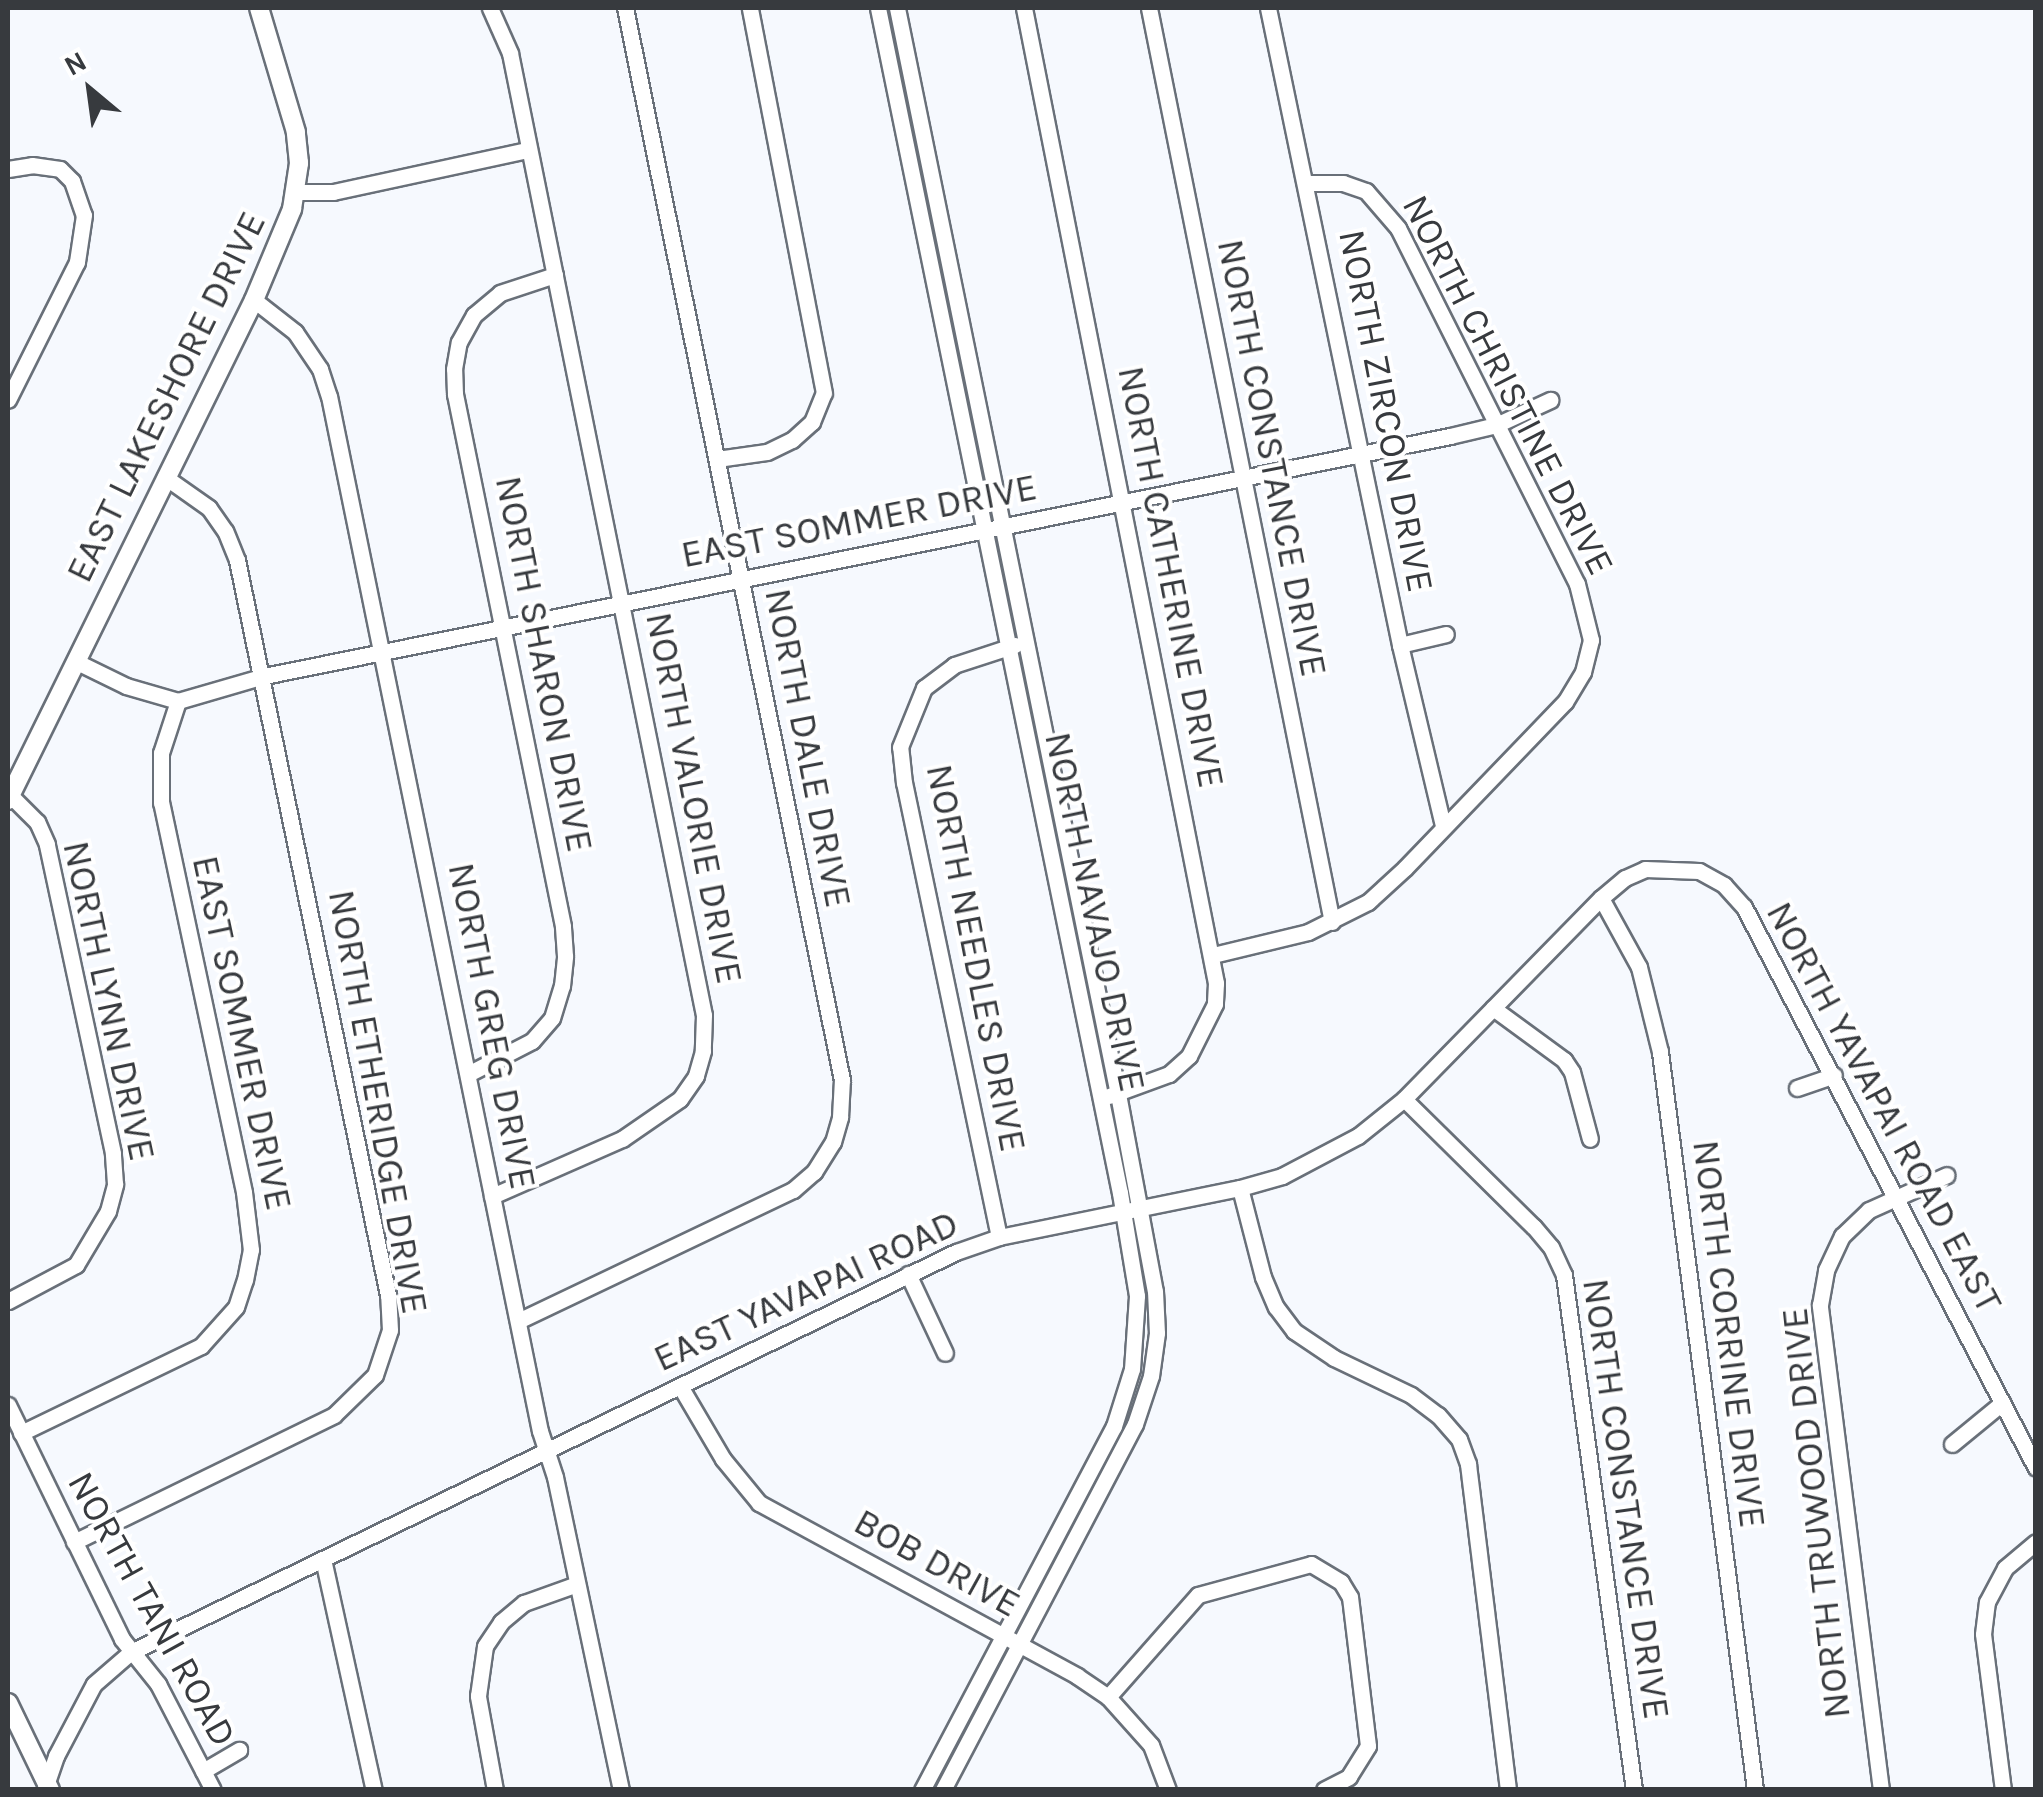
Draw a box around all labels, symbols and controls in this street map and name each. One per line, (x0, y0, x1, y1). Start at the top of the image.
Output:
north arrow (40, 40, 140, 140)
text: N (58, 44, 92, 83)
street label: NORTH CHRISTINE DRIVE (1392, 187, 1624, 583)
street label: EAST LAKESHORE DRIVE (56, 204, 276, 590)
street label: NORTH ZIRCON DRIVE (1328, 226, 1444, 596)
street label: NORTH CONSTANCE DRIVE (1207, 235, 1337, 681)
street label: NORTH CATHERINE DRIVE (1108, 362, 1234, 792)
street label: EAST SOMMER DRIVE (677, 464, 1041, 578)
street label: NORTH SHARON DRIVE (485, 472, 603, 856)
street label: NORTH DALE DRIVE (755, 585, 861, 911)
street label: NORTH VALORIE DRIVE (636, 608, 752, 988)
street label: NORTH NAVAJO DRIVE (1035, 728, 1155, 1096)
street label: NORTH NEEDLES DRIVE (916, 760, 1036, 1156)
street label: NORTH LYNN DRIVE (53, 837, 165, 1165)
street label: EAST SOMMER DRIVE (182, 851, 302, 1215)
street label: NORTH GREG DRIVE (438, 859, 546, 1193)
street label: NORTH ETHERIDGE DRIVE (318, 886, 438, 1318)
street label: NORTH YAVAPAI ROAD EAST (1756, 894, 2012, 1320)
street label: NORTH CORRINE DRIVE (1683, 1137, 1775, 1531)
street label: EAST YAVAPAI ROAD (646, 1200, 966, 1382)
street label: NORTH CONSTANCE DRIVE (1572, 1276, 1680, 1722)
street label: NORTH TRUWOOD DRIVE (1772, 1305, 1860, 1721)
street label: NORTH TANI ROAD (58, 1464, 246, 1754)
street label: BOB DRIVE (846, 1499, 1028, 1627)

